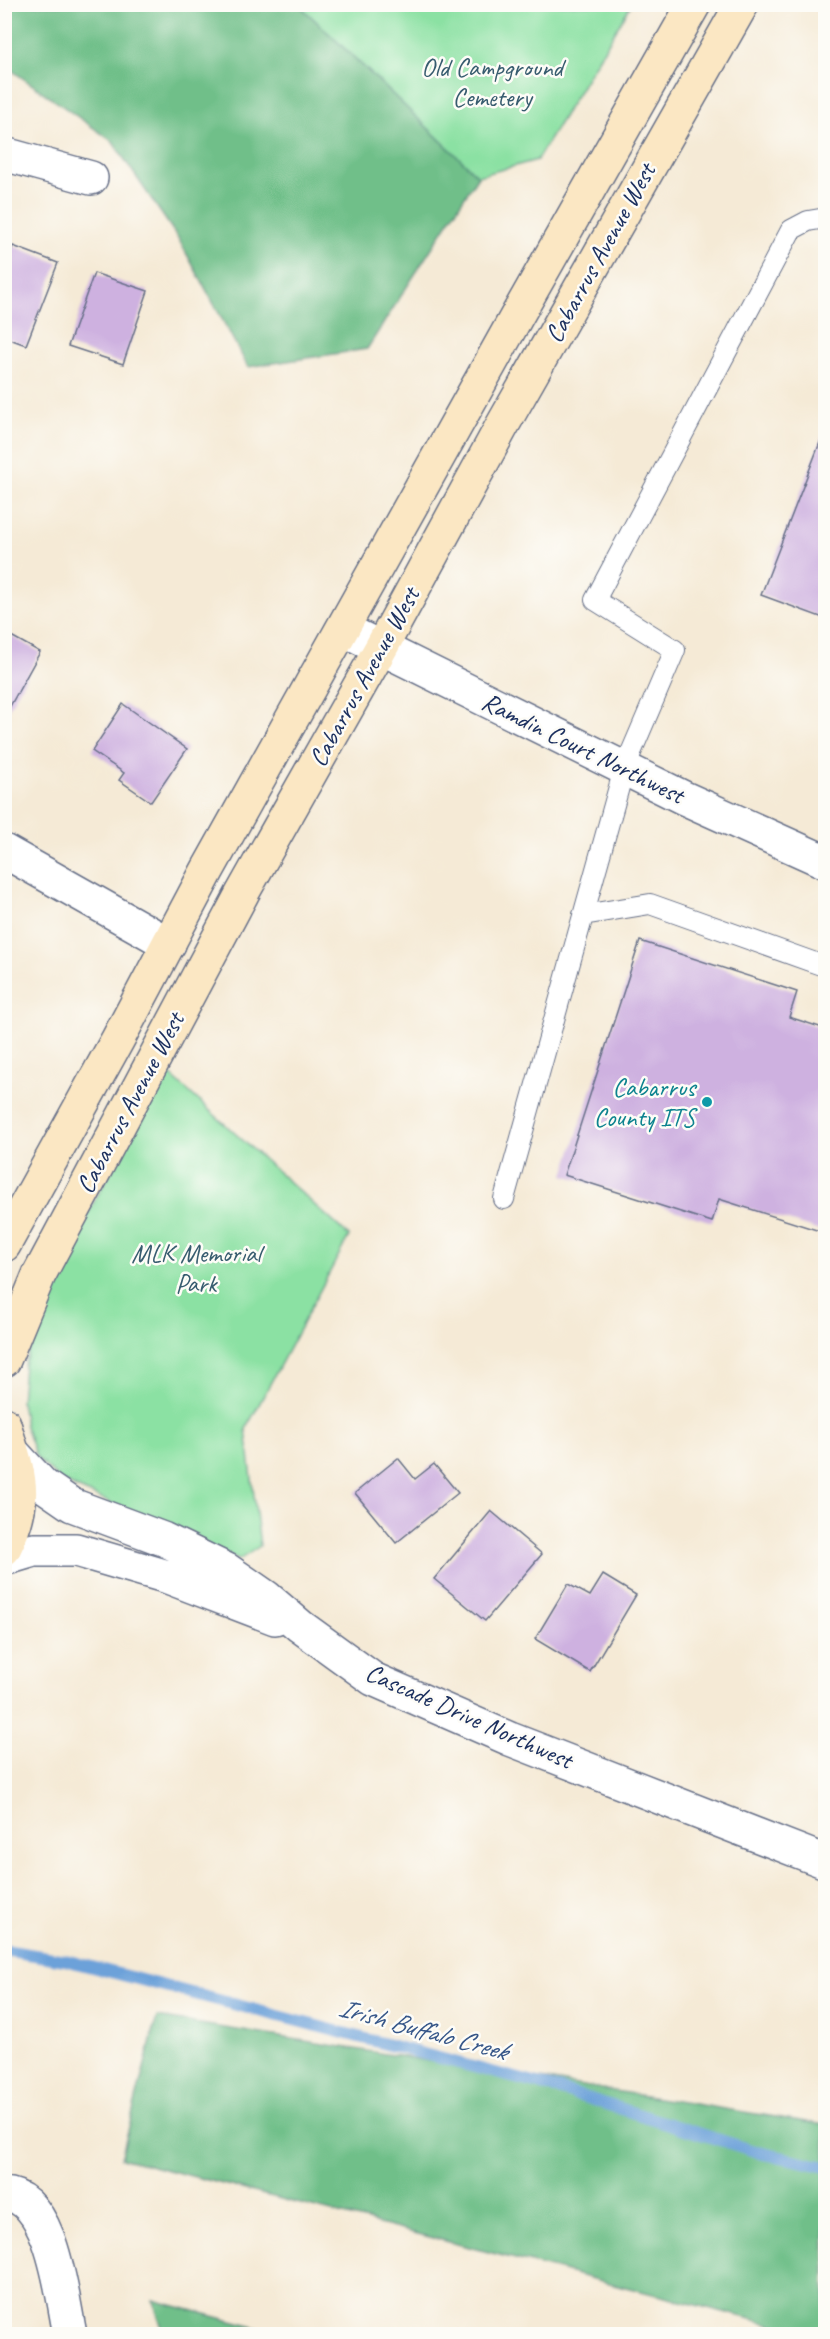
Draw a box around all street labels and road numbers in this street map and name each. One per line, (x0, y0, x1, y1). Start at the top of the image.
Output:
street label: Cabarrus Avenue West (537, 155, 664, 348)
street label: Cabarrus Avenue West (301, 579, 428, 772)
street label: Ramdin Court Northwest (476, 685, 692, 812)
street label: Cabarrus Avenue West (68, 1005, 193, 1199)
street label: Cascade Drive Northwest (360, 1656, 580, 1777)

